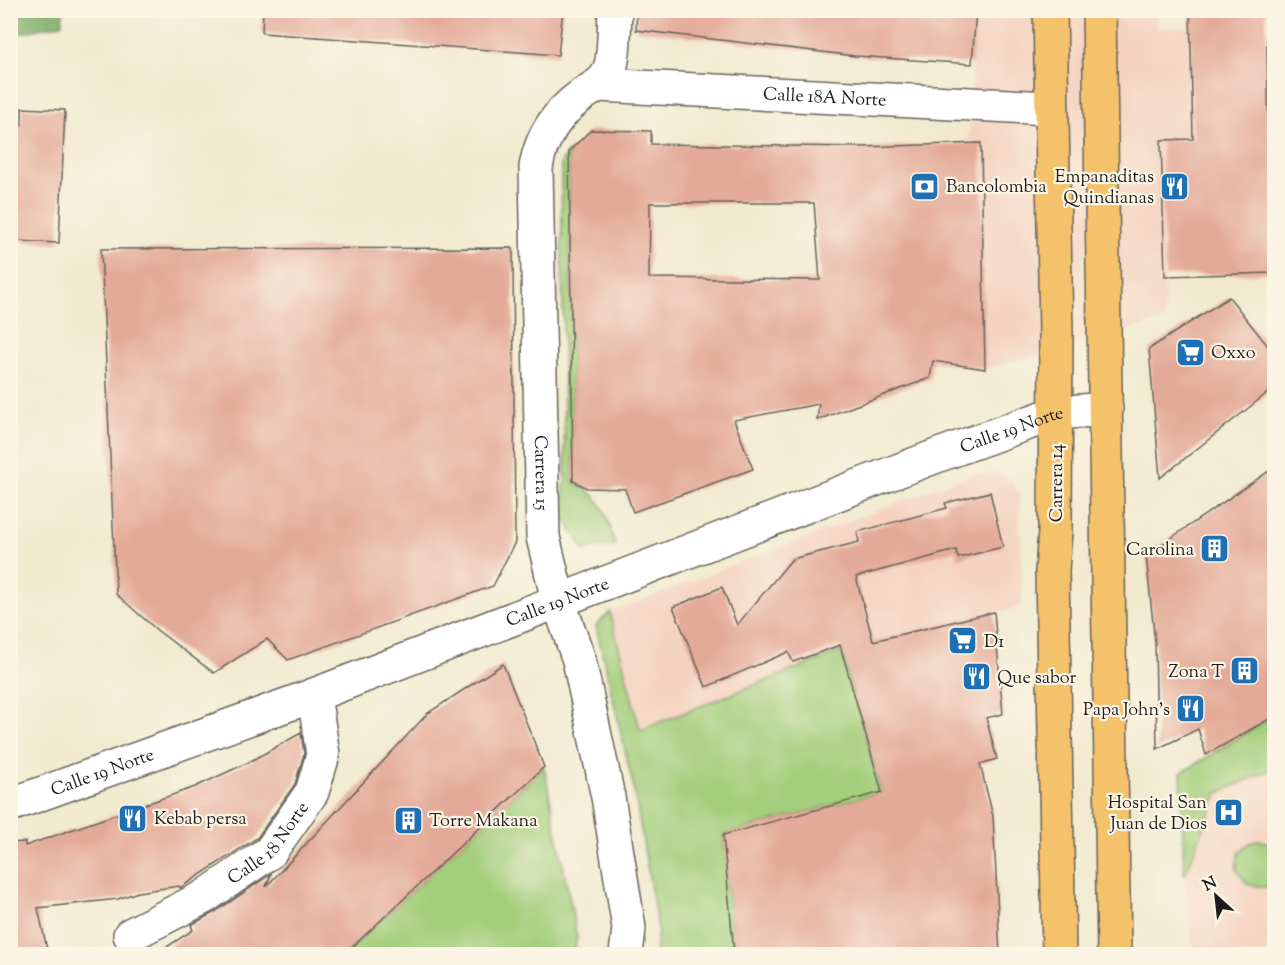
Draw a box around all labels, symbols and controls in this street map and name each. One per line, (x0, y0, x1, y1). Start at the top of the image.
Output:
street label: Calle 18A Norte (762, 82, 887, 115)
place label: Empanaditas Quindianas (1055, 165, 1154, 212)
bank icon: Bancolombia (909, 170, 941, 202)
restaurant icon: Empanaditas Quindianas (1159, 170, 1191, 202)
place label: Bancolombia (946, 175, 1047, 201)
supermarket icon: Oxxo (1174, 336, 1206, 368)
place label: Oxxo (1211, 341, 1256, 367)
street label: Calle 19 Norte (957, 401, 1064, 461)
street label: Carrera 15 (526, 435, 553, 511)
street label: Carrera 14 (1045, 444, 1071, 522)
building icon: Carolina (1199, 533, 1231, 565)
place label: Carolina (1126, 538, 1194, 564)
street label: Calle 19 Norte (503, 572, 613, 635)
supermarket icon: D1 (947, 625, 979, 657)
place label: D1 (984, 630, 1004, 656)
building icon: Zona T (1229, 655, 1261, 687)
place label: Zona T (1169, 660, 1224, 686)
restaurant icon: Que sabor (960, 661, 992, 693)
place label: Que sabor (997, 666, 1077, 692)
restaurant icon: Papa John's (1175, 693, 1207, 725)
place label: Papa John's (1083, 698, 1170, 724)
street label: Calle 19 Norte (47, 743, 158, 804)
place label: Hospital San Juan de Dios (1108, 791, 1207, 838)
hospital icon: Hospital San Juan de Dios (1212, 796, 1244, 828)
street label: Calle 18 Norte (223, 797, 316, 892)
restaurant icon: Kebab persa (117, 802, 149, 834)
building icon: Torre Makana (392, 804, 424, 836)
place label: Kebab persa (154, 807, 247, 833)
place label: Torre Makana (429, 809, 538, 835)
north arrow (1186, 866, 1246, 926)
text: N (1199, 872, 1221, 898)

